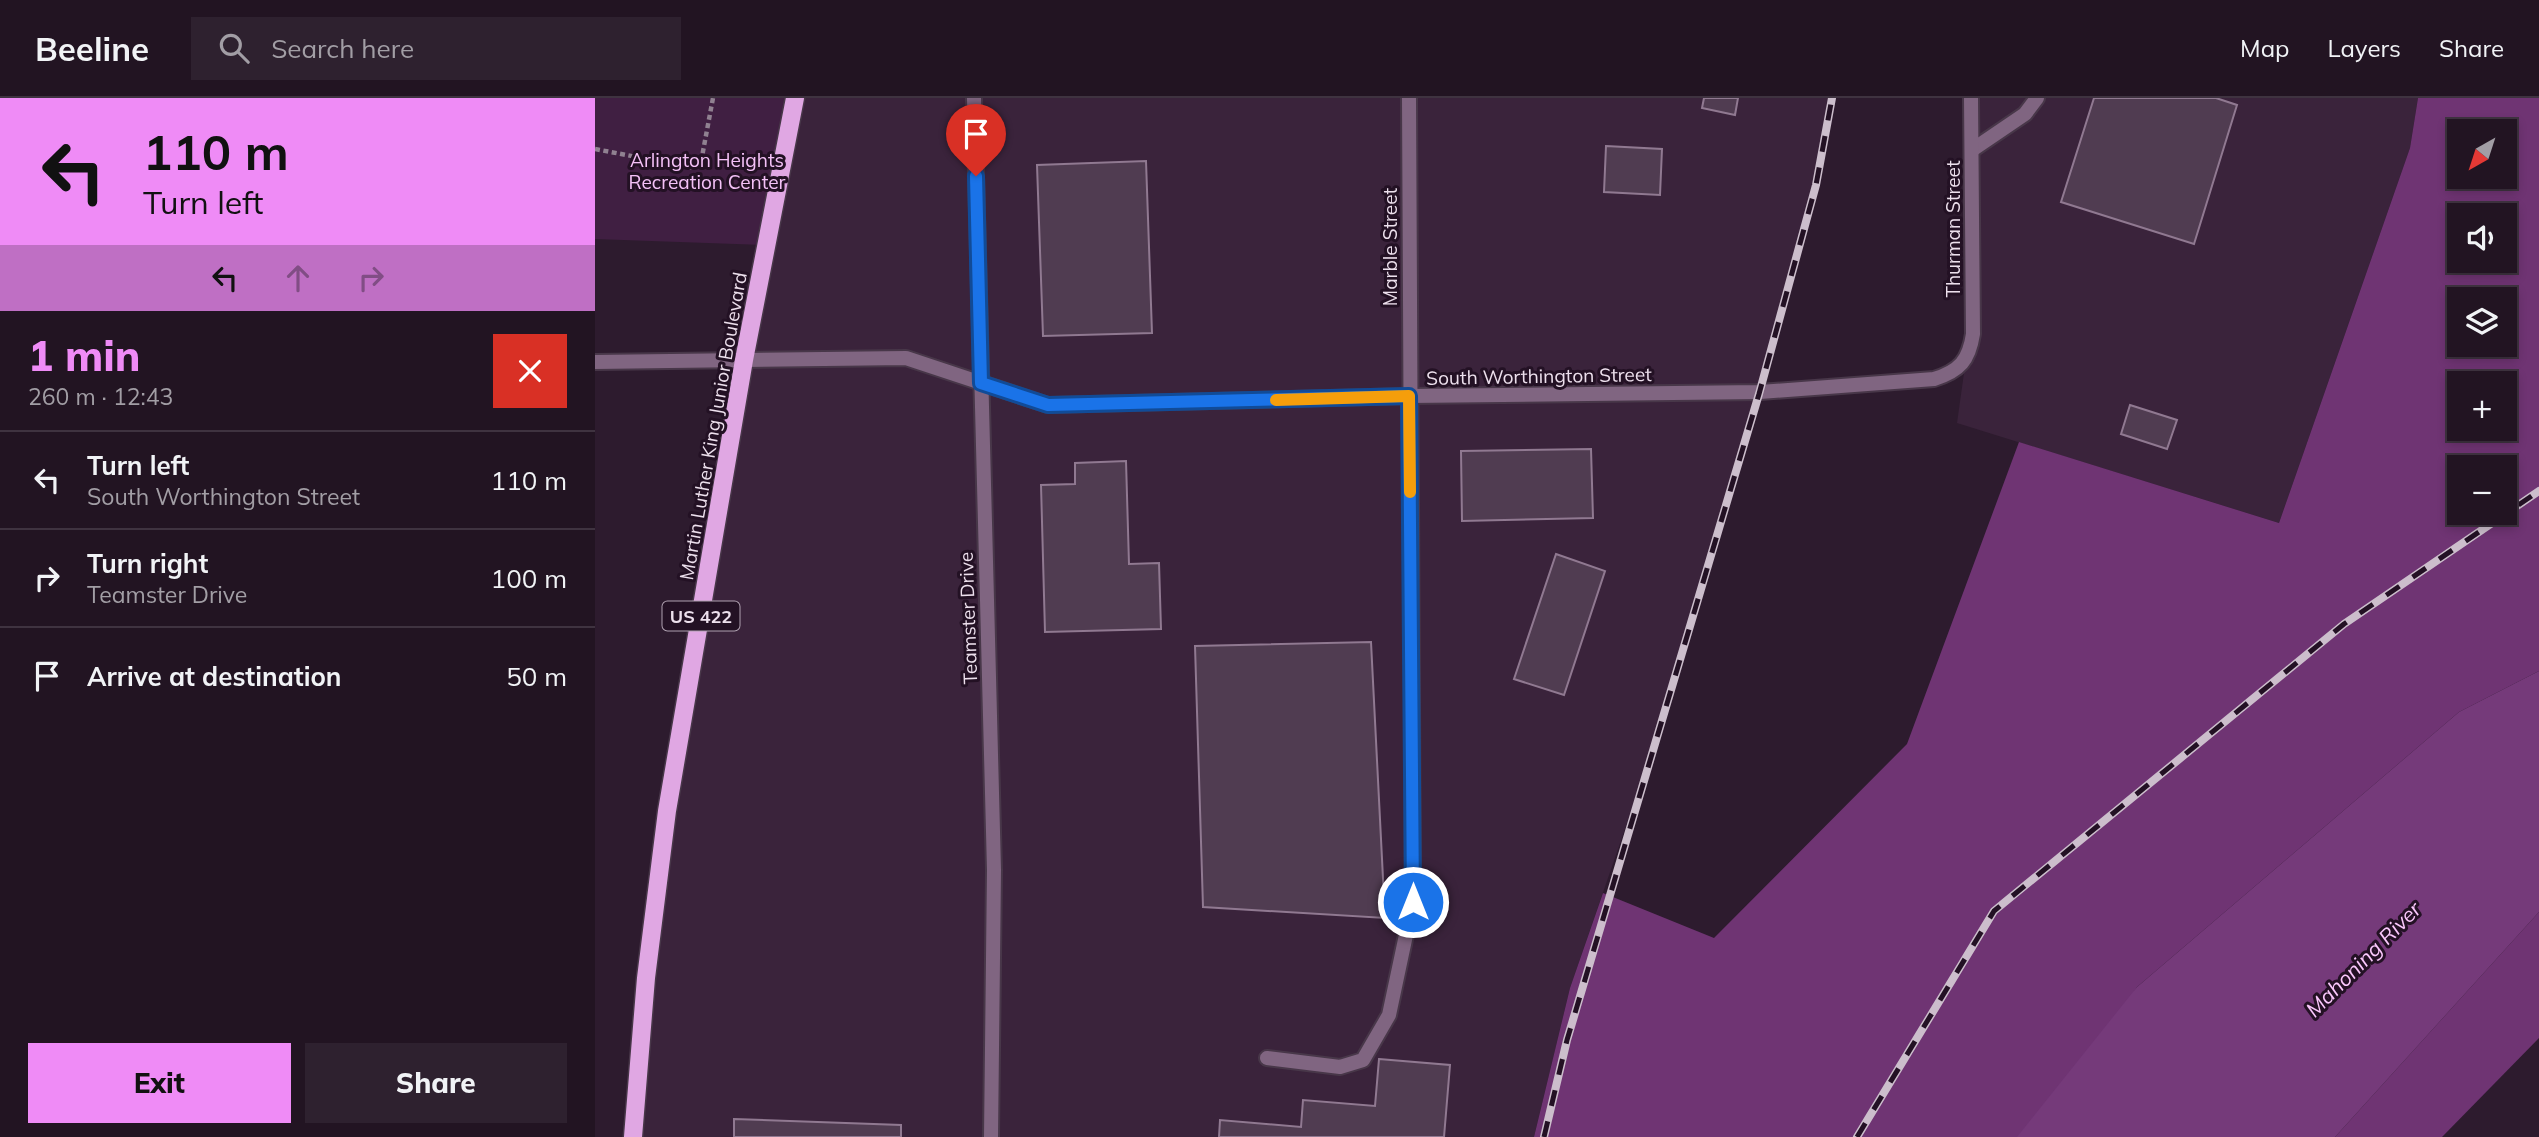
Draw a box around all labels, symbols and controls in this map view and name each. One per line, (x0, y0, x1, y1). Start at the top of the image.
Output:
search box (191, 17, 681, 80)
text: Beeline (35, 28, 149, 69)
icon: search (215, 29, 253, 67)
text: Search here (271, 32, 414, 65)
text: Map (2240, 33, 2289, 63)
text: Layers (2327, 33, 2401, 63)
text: Share (2439, 33, 2504, 63)
pin (946, 104, 1006, 176)
icon: arrive (957, 115, 995, 153)
north arrow (2447, 119, 2517, 189)
map controls (2447, 119, 2517, 525)
text: 110 m (143, 121, 289, 182)
icon: left (28, 126, 119, 217)
park label: Arlington Heights Recreation Center (629, 148, 786, 194)
street label: Thurman Street (1941, 160, 1965, 298)
text: Turn left (143, 182, 263, 222)
street label: Marble Street (1378, 187, 1402, 306)
button: sound (2447, 203, 2517, 273)
icon: left (206, 259, 244, 297)
icon: ahead (279, 259, 317, 297)
icon: right (352, 259, 390, 297)
street label: Martin Luther King Junior Boulevard (674, 270, 752, 582)
button: layers (2447, 287, 2517, 357)
text: 1 min (28, 329, 141, 382)
button: close (493, 334, 567, 408)
street label: South Worthington Street (1426, 362, 1652, 390)
button: + (2447, 371, 2517, 441)
text: 260 m · 12:43 (28, 382, 173, 411)
text: Turn left (87, 449, 189, 482)
button: − (2447, 455, 2517, 525)
icon: left (28, 461, 66, 499)
text: 110 m (491, 464, 567, 497)
text: South Worthington Street (87, 482, 360, 511)
text: Turn right (87, 547, 208, 580)
street label: Teamster Drive (954, 551, 982, 685)
icon: right (28, 559, 66, 597)
text: 100 m (491, 562, 567, 595)
text: Teamster Drive (87, 580, 247, 609)
road number: US 422 (663, 602, 739, 630)
icon: arrive (28, 657, 66, 695)
text: Arrive at destination (87, 660, 342, 693)
text: 50 m (506, 660, 567, 693)
position arrow (1376, 865, 1450, 939)
water label: Mahoning River (2300, 895, 2427, 1022)
button: Exit (28, 1043, 291, 1123)
button: Share (305, 1043, 567, 1123)

